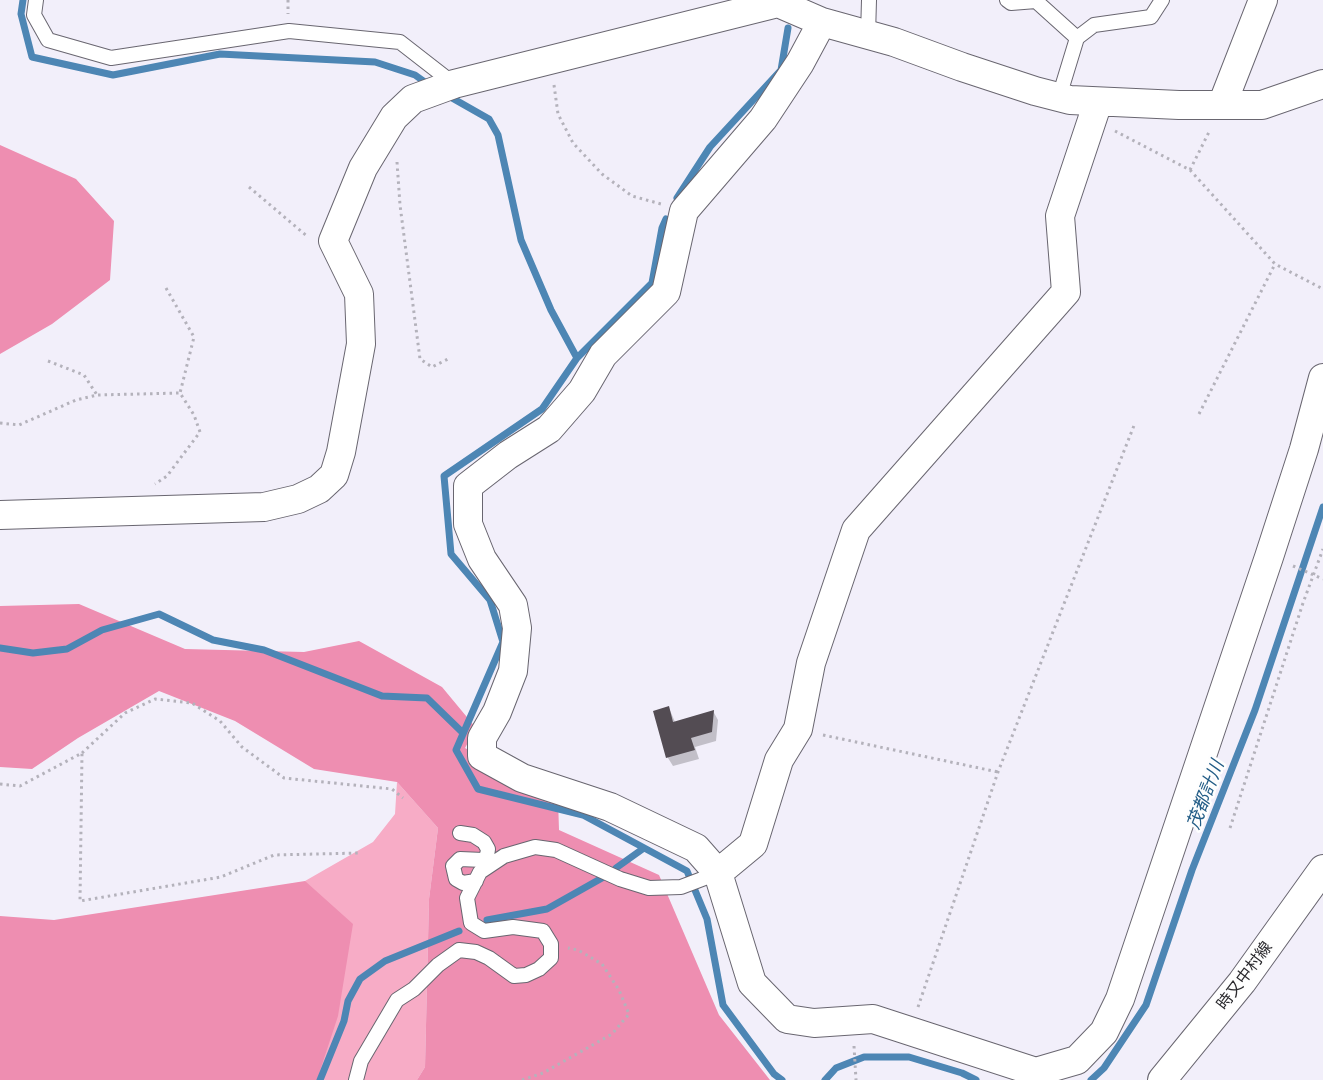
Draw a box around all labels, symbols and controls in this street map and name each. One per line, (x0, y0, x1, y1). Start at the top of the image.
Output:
water label: 茂都計川 (1183, 758, 1229, 832)
street label: 時又中村線 (1213, 938, 1277, 1014)

